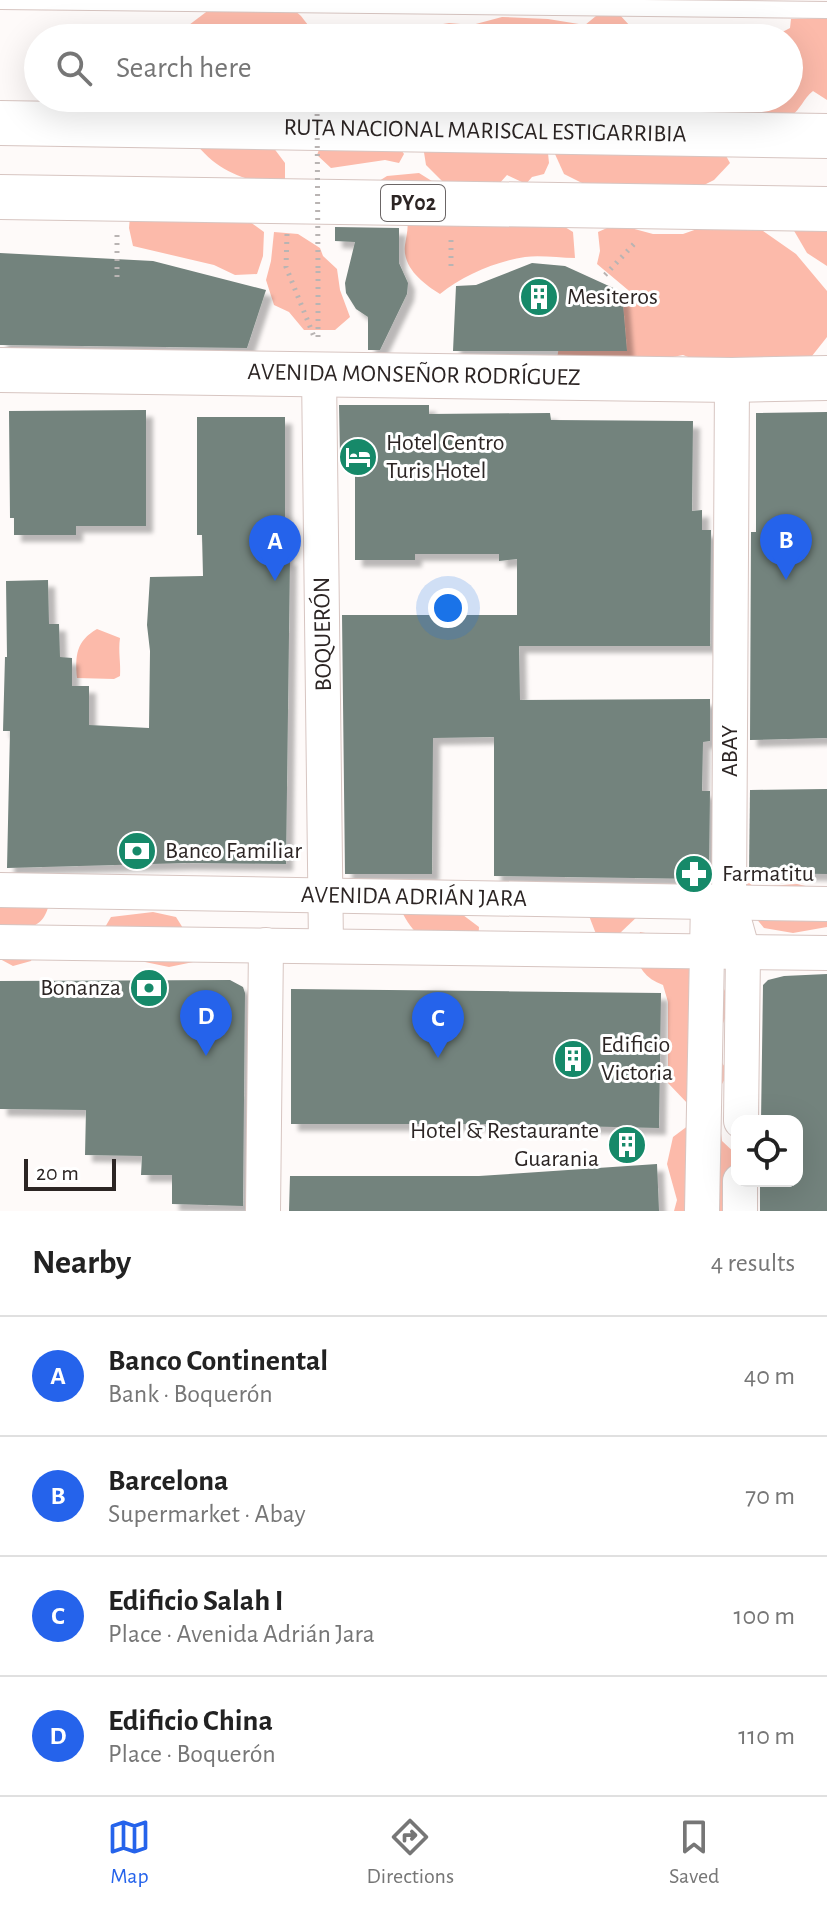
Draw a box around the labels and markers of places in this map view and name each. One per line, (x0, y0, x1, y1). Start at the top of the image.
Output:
building icon: Mesiteros (518, 276, 560, 318)
place label: Mesiteros (567, 285, 658, 309)
place label: Hotel Centro Turis Hotel (386, 431, 505, 483)
hotel icon: Hotel Centro Turis Hotel (337, 436, 379, 478)
pin: B (760, 514, 812, 580)
pin: A (249, 515, 301, 581)
bank icon: Banco Familiar (116, 830, 158, 872)
place label: Banco Familiar (165, 839, 302, 863)
pharmacy icon: Farmatitu (673, 853, 715, 895)
place label: Farmatitu (722, 862, 814, 886)
bank icon: Bonanza (128, 967, 170, 1009)
place label: Bonanza (40, 976, 121, 1000)
pin: D (180, 990, 232, 1056)
pin: C (412, 992, 464, 1058)
place label: Edificio Victoria (601, 1033, 673, 1085)
building icon: Edificio Victoria (552, 1038, 594, 1080)
place label: Hotel & Restaurante Guarania (410, 1119, 599, 1171)
building icon: Hotel & Restaurante Guarania (606, 1124, 648, 1166)

